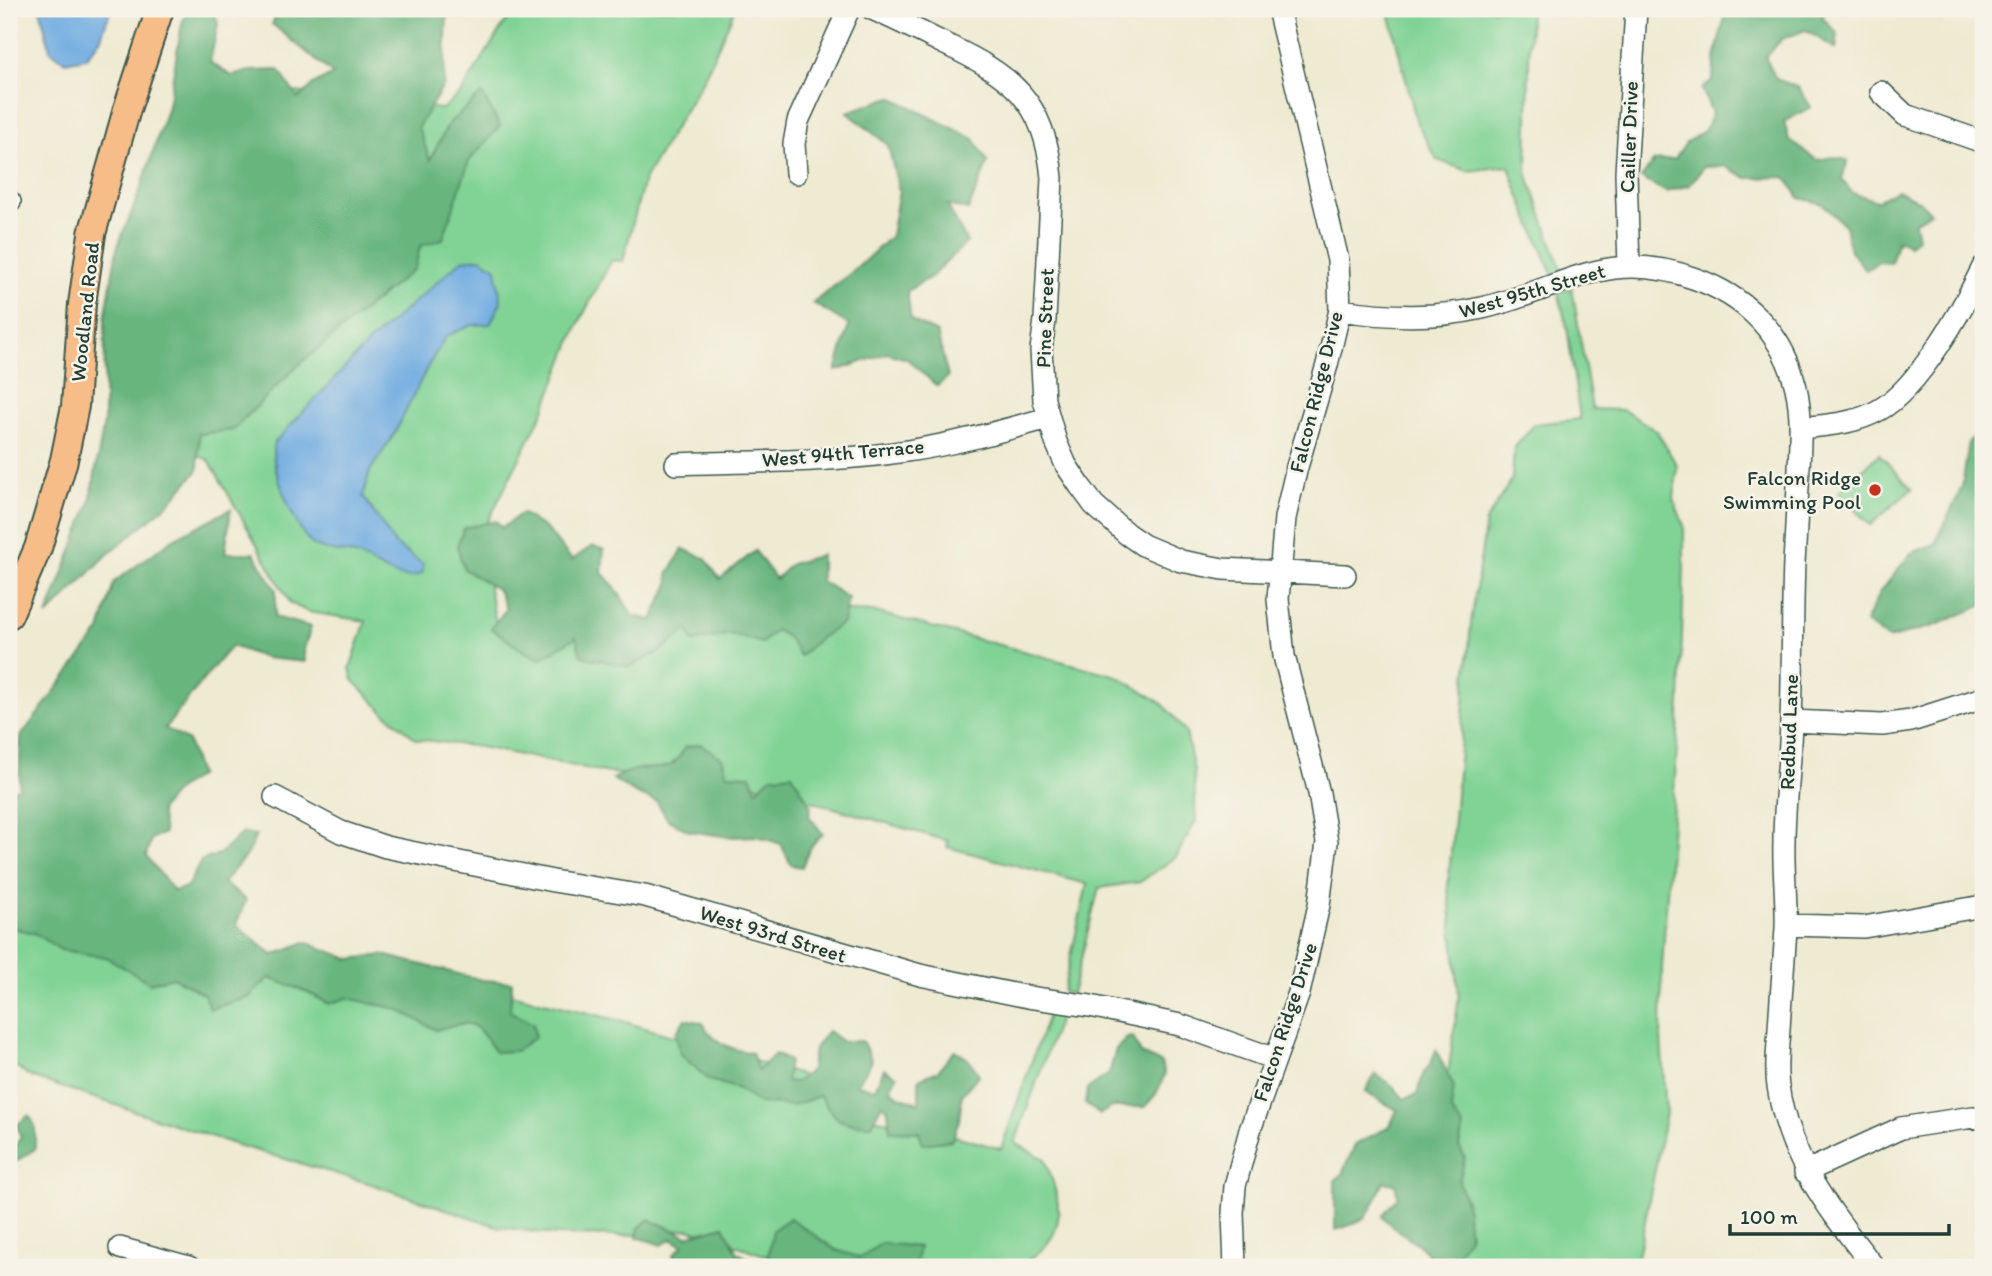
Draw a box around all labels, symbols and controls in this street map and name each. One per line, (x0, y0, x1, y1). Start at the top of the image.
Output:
street label: Cailler Drive (1614, 80, 1643, 193)
street label: Woodland Road (65, 241, 104, 383)
street label: West 95th Street (1456, 258, 1608, 323)
street label: Pine Street (1030, 267, 1059, 368)
street label: Falcon Ridge Drive (1283, 308, 1348, 475)
street label: West 94th Terrace (761, 433, 925, 472)
place label: Falcon Ridge Swimming Pool (1723, 465, 1861, 514)
marker: Falcon Ridge Swimming Pool (1867, 482, 1883, 498)
street label: Redbud Lane (1774, 674, 1803, 790)
street label: West 93rd Street (697, 899, 850, 968)
street label: Falcon Ridge Drive (1247, 939, 1322, 1104)
scale bar (1730, 1192, 1948, 1236)
text: 100 m (1740, 1204, 1798, 1229)

